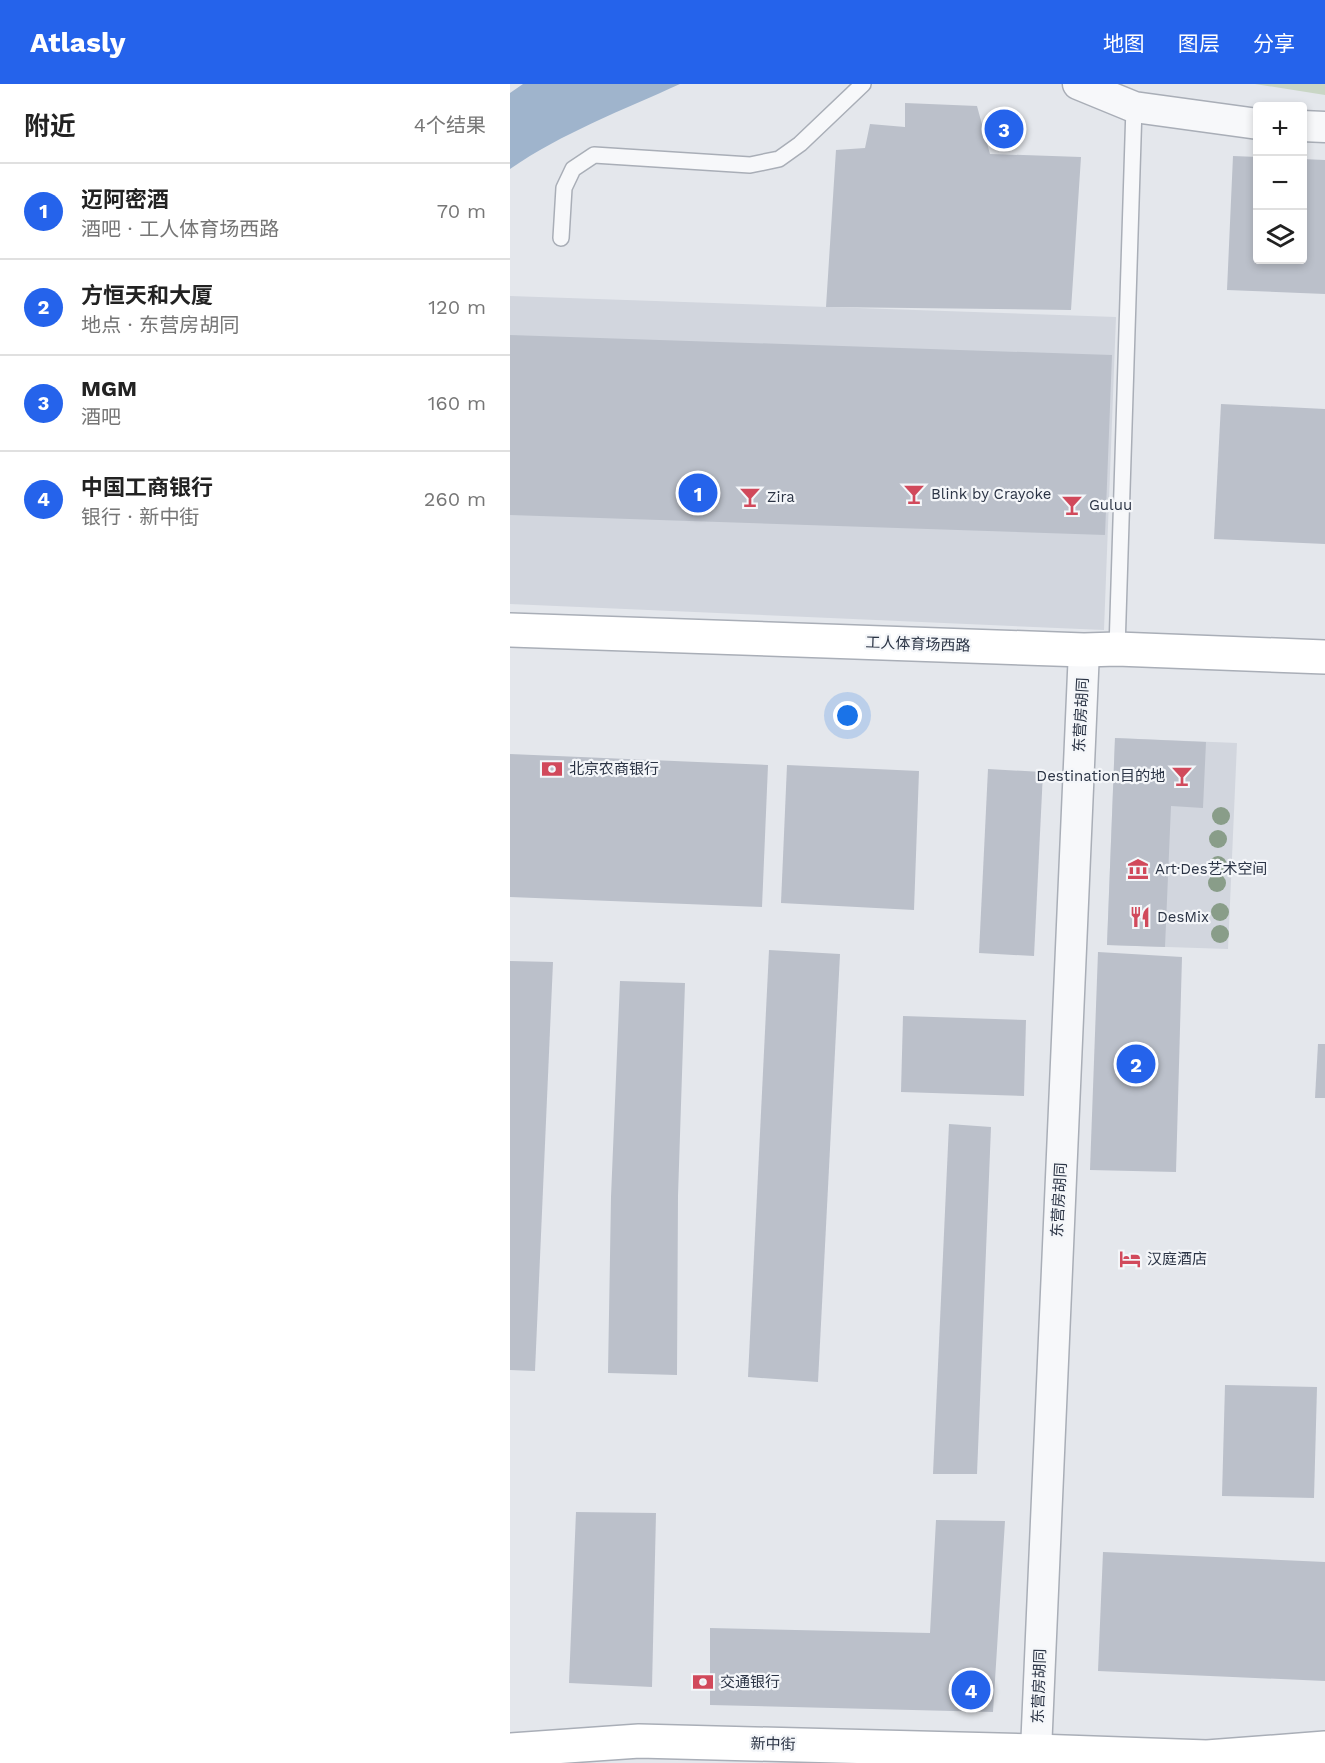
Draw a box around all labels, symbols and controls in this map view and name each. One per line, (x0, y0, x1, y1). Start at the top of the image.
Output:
text: Atlasly (30, 26, 125, 59)
text: 地图 (1103, 31, 1145, 56)
text: 图层 (1178, 31, 1220, 56)
text: 分享 (1253, 31, 1295, 56)
map controls (1253, 102, 1307, 264)
button: + (1253, 102, 1307, 156)
pin: 3 (984, 106, 1024, 152)
text: 附近 (24, 111, 76, 141)
text: 4个结果 (414, 113, 486, 137)
button: − (1253, 156, 1307, 210)
text: 迈阿密酒 (81, 187, 169, 212)
text: 1 (39, 199, 48, 223)
text: 70 m (437, 199, 486, 223)
button: layers (1253, 210, 1307, 264)
text: 酒吧 · 工人体育场西路 (81, 217, 279, 241)
text: 方恒天和大厦 (81, 283, 213, 308)
text: 2 (38, 295, 49, 319)
text: 120 m (428, 295, 486, 319)
text: 地点 · 东营房胡同 (81, 313, 239, 337)
text: MGM (81, 376, 137, 401)
text: 3 (38, 391, 49, 415)
text: 160 m (428, 391, 486, 415)
text: 酒吧 (81, 405, 121, 429)
pin: 1 (678, 470, 717, 516)
text: 中国工商银行 (81, 475, 213, 500)
bar icon: Blink by Crayoke (902, 482, 926, 506)
bar icon: Zira (738, 485, 762, 509)
place label: Blink by Crayoke (931, 485, 1052, 503)
text: 4 (37, 487, 50, 511)
text: 260 m (424, 487, 486, 511)
place label: Zira (767, 488, 795, 506)
bar icon: Guluu (1060, 493, 1084, 517)
place label: Guluu (1089, 496, 1132, 514)
text: 银行 · 新中街 (81, 505, 199, 529)
street label: 工人体育场西路 (865, 633, 971, 655)
street label: 东营房胡同 (1070, 677, 1092, 753)
your location (833, 701, 862, 730)
bank icon: 北京农商银行 (540, 757, 564, 781)
place label: 北京农商银行 (569, 760, 659, 778)
bar icon: Destination目的地 (1170, 764, 1194, 788)
place label: Destination目的地 (1036, 767, 1165, 785)
museum icon: Art·Des艺术空间 (1126, 857, 1150, 881)
place label: Art·Des艺术空间 (1155, 860, 1268, 878)
restaurant icon: DesMix (1128, 905, 1152, 929)
place label: DesMix (1157, 908, 1209, 926)
pin: 2 (1116, 1042, 1156, 1086)
street label: 东营房胡同 (1048, 1162, 1070, 1238)
hotel icon: 汉庭酒店 (1118, 1247, 1142, 1271)
place label: 汉庭酒店 (1147, 1250, 1207, 1268)
street label: 东营房胡同 (1029, 1648, 1049, 1724)
pin: 4 (952, 1668, 990, 1712)
bank icon: 交通银行 (691, 1670, 715, 1694)
place label: 交通银行 (720, 1673, 780, 1691)
street label: 新中街 (750, 1735, 796, 1753)

